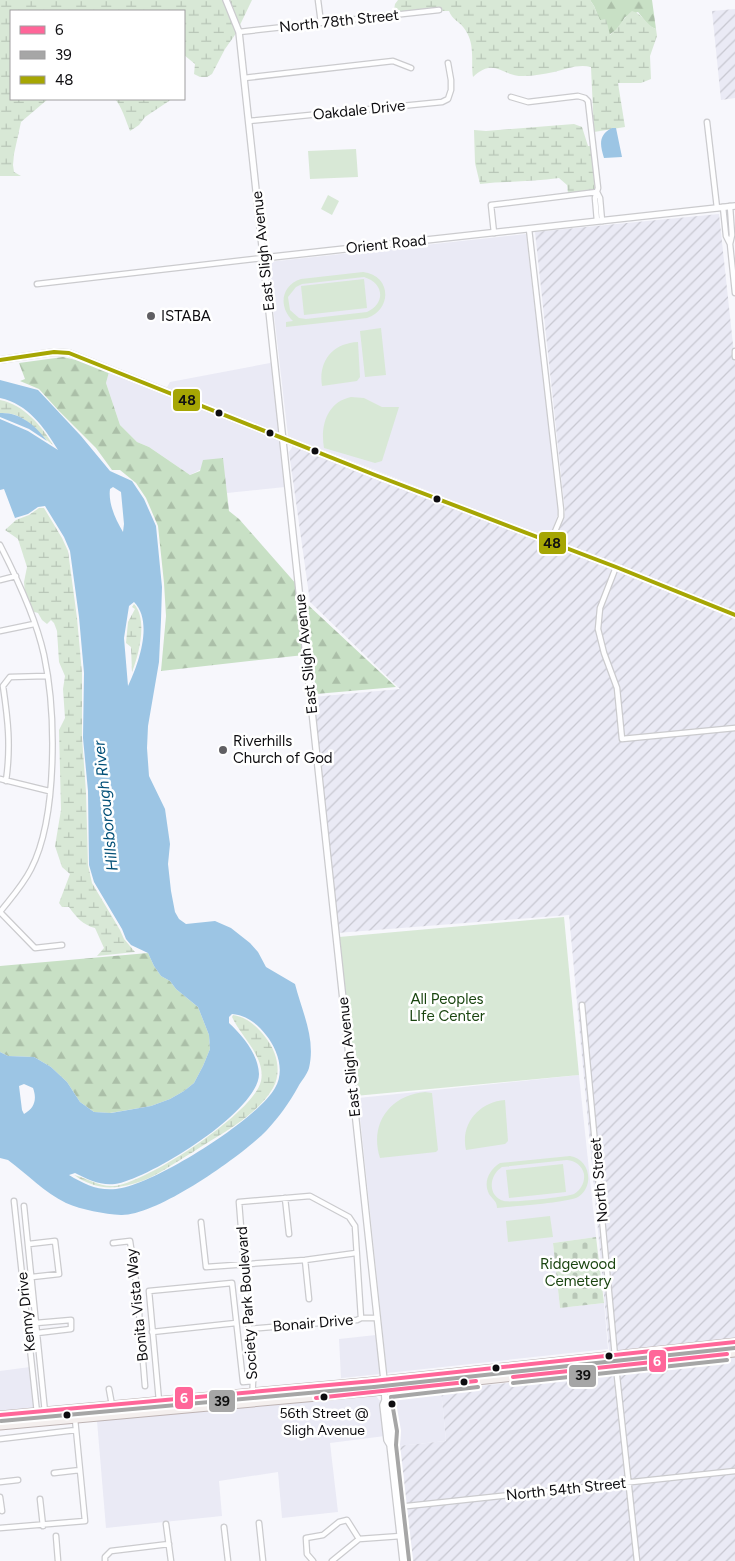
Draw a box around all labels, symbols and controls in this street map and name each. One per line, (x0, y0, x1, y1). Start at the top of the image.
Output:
street label: North 78th Street (278, 6, 400, 36)
legend (10, 10, 185, 100)
text: 6 (55, 21, 64, 39)
text: 39 (55, 46, 72, 64)
text: 48 (55, 71, 74, 89)
street label: Oakdale Drive (312, 96, 406, 124)
street label: East Sligh Avenue (248, 190, 278, 312)
street label: Orient Road (345, 231, 427, 257)
place label: ISTABA (161, 307, 211, 325)
marker: ISTABA (145, 310, 157, 322)
line badge: 48 (172, 388, 201, 412)
text: 48 (178, 392, 196, 409)
unlabelled marker (214, 408, 224, 418)
unlabelled marker (265, 428, 275, 438)
unlabelled marker (310, 446, 320, 456)
unlabelled marker (432, 494, 442, 504)
line badge: 48 (538, 531, 567, 555)
text: 48 (543, 535, 561, 552)
street label: East Sligh Avenue (291, 593, 321, 715)
place label: Riverhills Church of God (233, 732, 333, 767)
water label: Hillsborough River (89, 739, 122, 872)
marker: Riverhills Church of God (217, 744, 229, 756)
park label: All Peoples LIfe Center (409, 990, 485, 1025)
street label: East Sligh Avenue (334, 996, 364, 1118)
street label: North Street (586, 1136, 612, 1223)
street label: Society Park Boulevard (233, 1226, 261, 1380)
street label: Bonita Vista Way (122, 1247, 152, 1363)
park label: Ridgewood Cemetery (540, 1255, 616, 1290)
street label: Kenny Drive (13, 1271, 39, 1353)
street label: Bonair Drive (272, 1311, 354, 1335)
line badge: 6 (648, 1349, 667, 1373)
unlabelled marker (604, 1351, 614, 1361)
text: 6 (653, 1353, 661, 1370)
unlabelled marker (491, 1363, 501, 1373)
line badge: 39 (568, 1364, 597, 1388)
text: 39 (575, 1367, 591, 1384)
unlabelled marker (459, 1377, 469, 1387)
line badge: 6 (174, 1386, 194, 1410)
line badge: 39 (208, 1389, 236, 1413)
text: 6 (180, 1390, 188, 1407)
marker: 56th Street @ Sligh Avenue (319, 1392, 329, 1402)
text: 39 (214, 1393, 230, 1410)
unlabelled marker (387, 1399, 397, 1409)
place label: 56th Street @ Sligh Avenue (279, 1405, 369, 1439)
unlabelled marker (62, 1410, 72, 1420)
street label: North 54th Street (505, 1474, 627, 1504)

